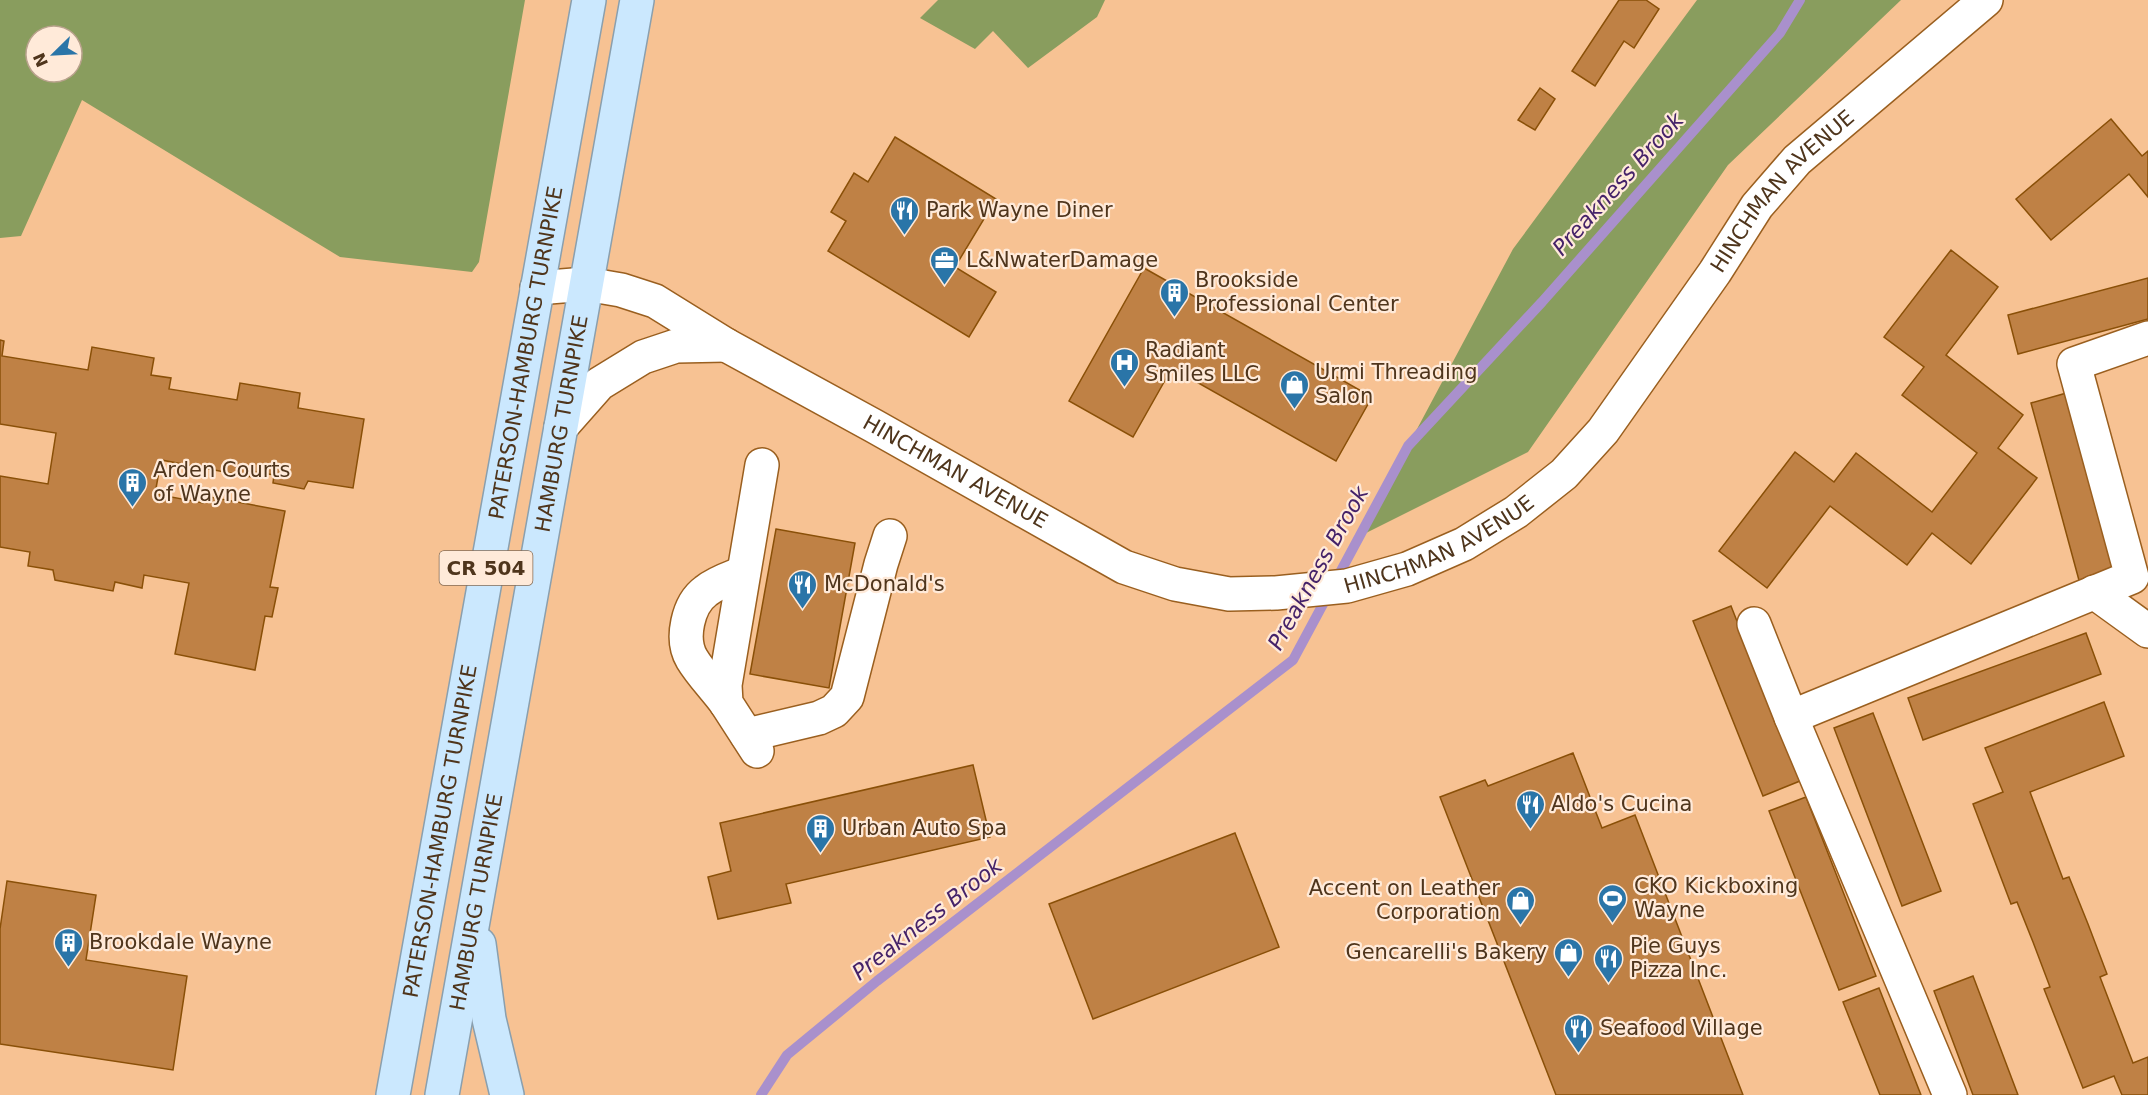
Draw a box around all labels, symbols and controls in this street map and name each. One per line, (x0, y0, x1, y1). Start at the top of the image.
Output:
north arrow (24, 24, 84, 84)
text: N (29, 50, 52, 70)
street label: HINCHMAN AVENUE (1706, 105, 1859, 277)
water label: Preakness Brook (1547, 107, 1689, 260)
street label: PATERSON-HAMBURG TURNPIKE (483, 184, 567, 522)
restaurant icon: Park Wayne Diner (889, 194, 921, 236)
place label: Park Wayne Diner (926, 198, 1113, 222)
office icon: L&NwaterDamage (929, 244, 961, 286)
place label: L&NwaterDamage (966, 248, 1158, 272)
place label: Brookside Professional Center (1195, 268, 1399, 316)
building icon: Brookside Professional Center (1158, 276, 1190, 318)
street label: HAMBURG TURNPIKE (530, 312, 594, 534)
place label: Radiant Smiles LLC (1145, 338, 1259, 386)
hospital icon: Radiant Smiles LLC (1108, 346, 1140, 388)
place label: Urmi Threading Salon (1315, 360, 1478, 408)
shop icon: Urmi Threading Salon (1278, 368, 1310, 410)
street label: HINCHMAN AVENUE (859, 410, 1052, 533)
place label: Arden Courts of Wayne (153, 458, 291, 506)
building icon: Arden Courts of Wayne (116, 466, 148, 508)
water label: Preakness Brook (1263, 481, 1374, 654)
street label: HINCHMAN AVENUE (1341, 490, 1539, 598)
road number: CR 504 (440, 551, 532, 585)
restaurant icon: McDonald's (787, 568, 819, 610)
place label: McDonald's (824, 572, 945, 596)
street label: PATERSON-HAMBURG TURNPIKE (398, 662, 482, 1000)
restaurant icon: Aldo's Cucina (1514, 788, 1546, 830)
street label: HAMBURG TURNPIKE (444, 791, 508, 1013)
place label: Aldo's Cucina (1551, 792, 1692, 816)
building icon: Urban Auto Spa (805, 812, 837, 854)
place label: Urban Auto Spa (842, 816, 1007, 840)
water label: Preakness Brook (847, 852, 1008, 985)
place label: CKO Kickboxing Wayne (1634, 874, 1798, 922)
place label: Accent on Leather Corporation (1309, 876, 1500, 924)
sports icon: CKO Kickboxing Wayne (1597, 882, 1629, 924)
shop icon: Accent on Leather Corporation (1505, 884, 1537, 926)
building icon: Brookdale Wayne (52, 926, 84, 968)
place label: Brookdale Wayne (89, 930, 272, 954)
place label: Pie Guys Pizza Inc. (1630, 934, 1727, 982)
shop icon: Gencarelli's Bakery (1552, 936, 1584, 978)
place label: Gencarelli's Bakery (1345, 940, 1547, 964)
restaurant icon: Pie Guys Pizza Inc. (1593, 942, 1625, 984)
restaurant icon: Seafood Village (1563, 1012, 1595, 1054)
place label: Seafood Village (1600, 1016, 1763, 1040)

